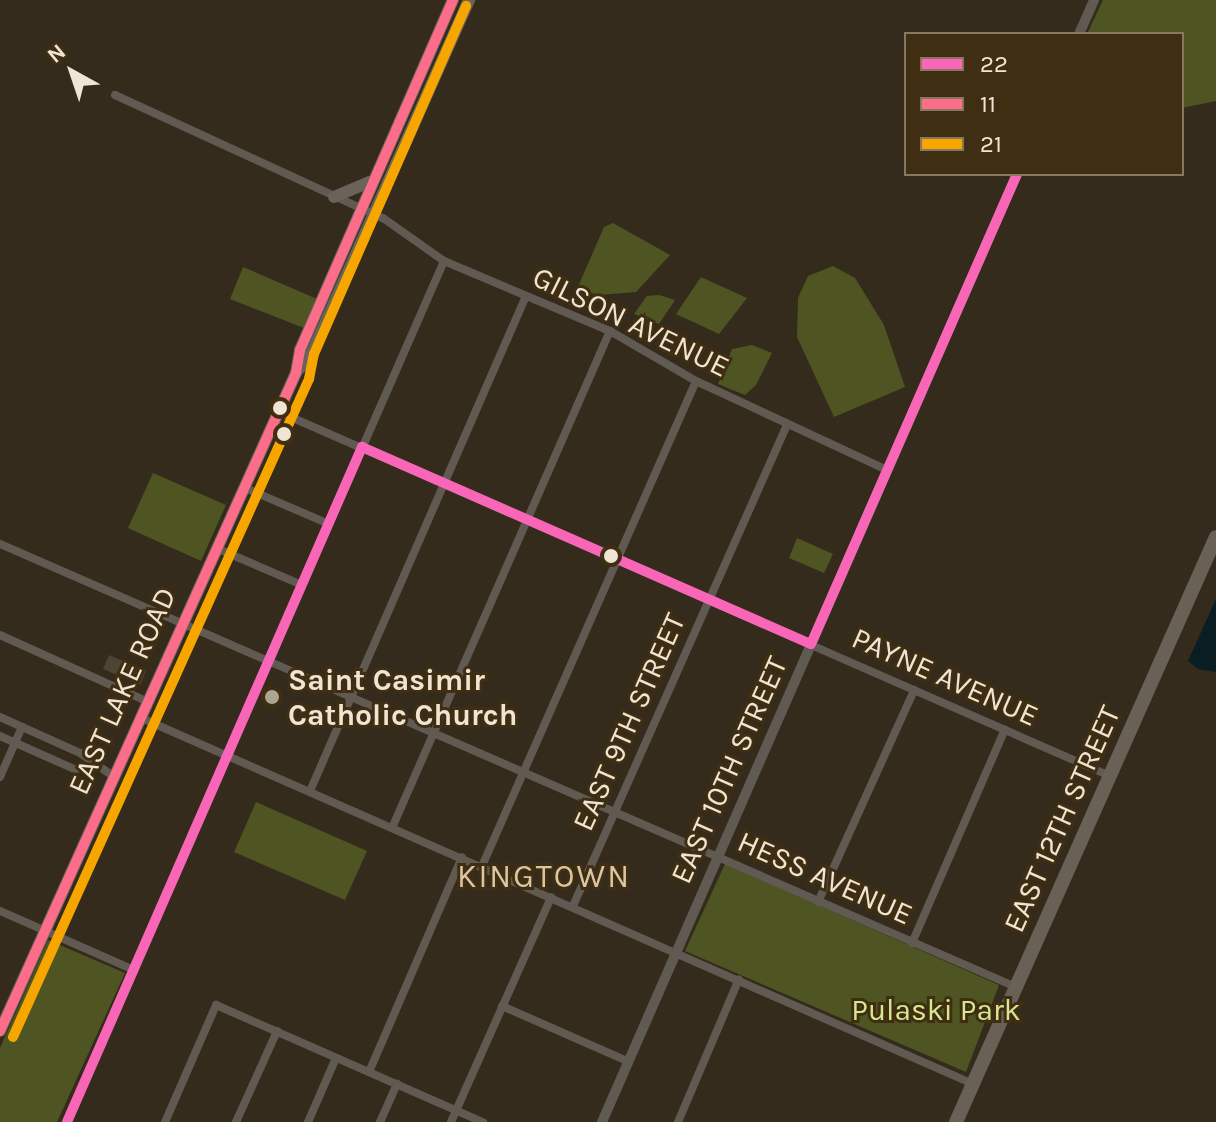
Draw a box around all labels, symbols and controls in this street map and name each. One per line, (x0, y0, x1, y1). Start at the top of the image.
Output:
north arrow (32, 32, 112, 112)
legend (904, 32, 1184, 176)
text: N (42, 39, 71, 69)
text: 22 (980, 50, 1008, 78)
text: 11 (980, 90, 996, 118)
text: 21 (980, 130, 1002, 158)
street label: GILSON AVENUE (527, 259, 735, 385)
unlabelled marker (272, 400, 288, 416)
unlabelled marker (276, 426, 292, 442)
unlabelled marker (603, 548, 619, 564)
street label: EAST LAKE ROAD (60, 582, 184, 800)
street label: EAST 9TH STREET (565, 608, 693, 836)
street label: PAYNE AVENUE (846, 620, 1044, 734)
street label: EAST 10TH STREET (663, 651, 795, 889)
place label: Saint Casimir Catholic Church (288, 662, 517, 732)
marker: Saint Casimir Catholic Church (263, 688, 281, 706)
street label: EAST 12TH STREET (996, 700, 1128, 938)
street label: HESS AVENUE (732, 823, 918, 933)
district label: KINGTOWN (457, 858, 631, 896)
park label: Pulaski Park (851, 992, 1021, 1028)

